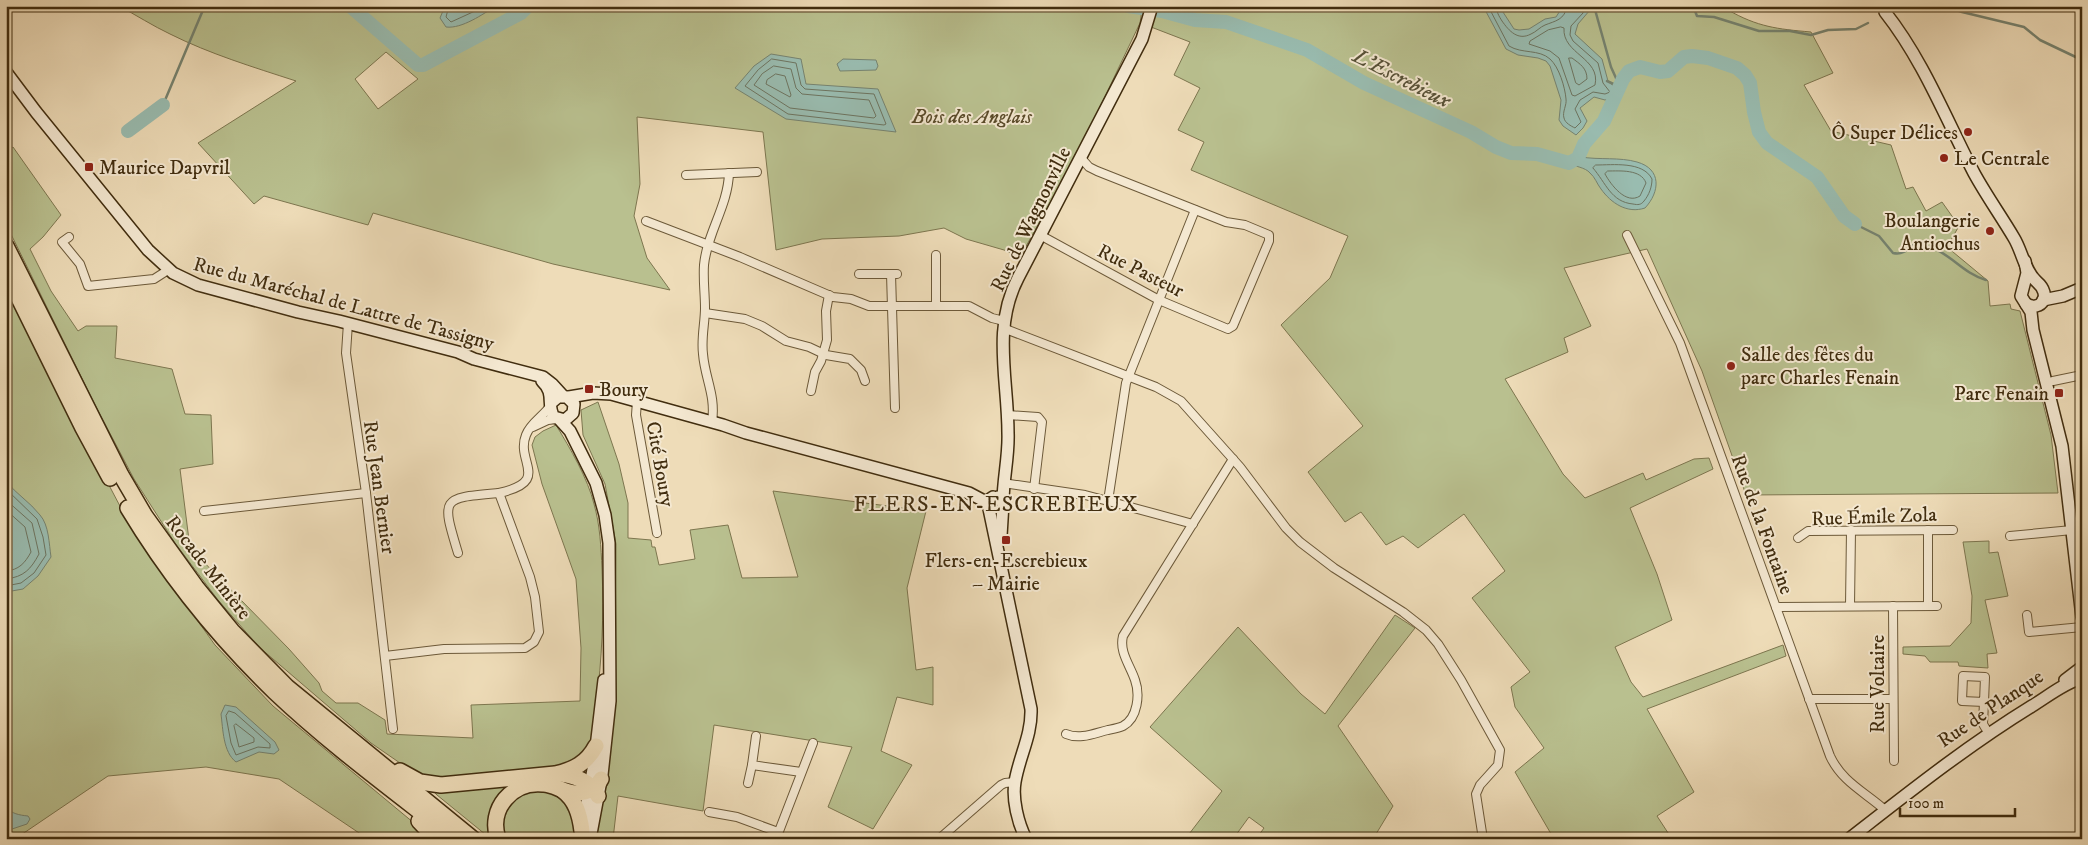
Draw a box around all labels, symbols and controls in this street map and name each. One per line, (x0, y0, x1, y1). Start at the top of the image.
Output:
water label: L'Escrebieux (1348, 43, 1456, 115)
park label: Bois des Anglais (911, 105, 1033, 130)
place label: Ô Super Délices (1831, 121, 1958, 146)
marker: Ô Super Délices (1962, 126, 1974, 138)
street label: Rue de Wagnonville (985, 143, 1077, 296)
place label: Le Centrale (1954, 147, 2049, 172)
marker: Le Centrale (1938, 152, 1950, 164)
place label: Maurice Dapvril (99, 156, 230, 181)
marker: Maurice Dapvril (83, 161, 95, 173)
place label: Boulangerie Antiochus (1884, 209, 1980, 257)
marker: Boulangerie Antiochus (1984, 225, 1996, 237)
street label: Rue Pasteur (1093, 239, 1188, 304)
street label: Rue du Maréchal de Lattre de Tassigny (190, 252, 497, 357)
place label: Salle des fêtes du parc Charles Fenain (1740, 343, 1900, 391)
marker: Salle des fêtes du parc Charles Fenain (1725, 360, 1737, 372)
place label: Boury (599, 378, 648, 403)
place label: Parc Fenain (1954, 382, 2050, 407)
marker: Boury (583, 383, 595, 395)
marker: Parc Fenain (2053, 387, 2065, 399)
street label: Rue Jean Bernier (357, 419, 400, 556)
street label: Cité Boury (640, 420, 679, 509)
street label: Rue de la Fontaine (1725, 451, 1799, 598)
district label: FLERS-EN-ESCREBIEUX (854, 491, 1138, 518)
street label: Rue Émile Zola (1811, 503, 1938, 532)
street label: Rocade Minière (159, 511, 256, 625)
marker: Flers-en-Escrebieux – Mairie (1000, 534, 1012, 546)
place label: Flers-en-Escrebieux – Mairie (924, 549, 1088, 597)
street label: Rue Voltaire (1866, 635, 1891, 733)
street label: Rue de Planque (1933, 665, 2049, 754)
scale bar (1900, 785, 2016, 817)
text: 100 m (1908, 794, 1944, 813)

